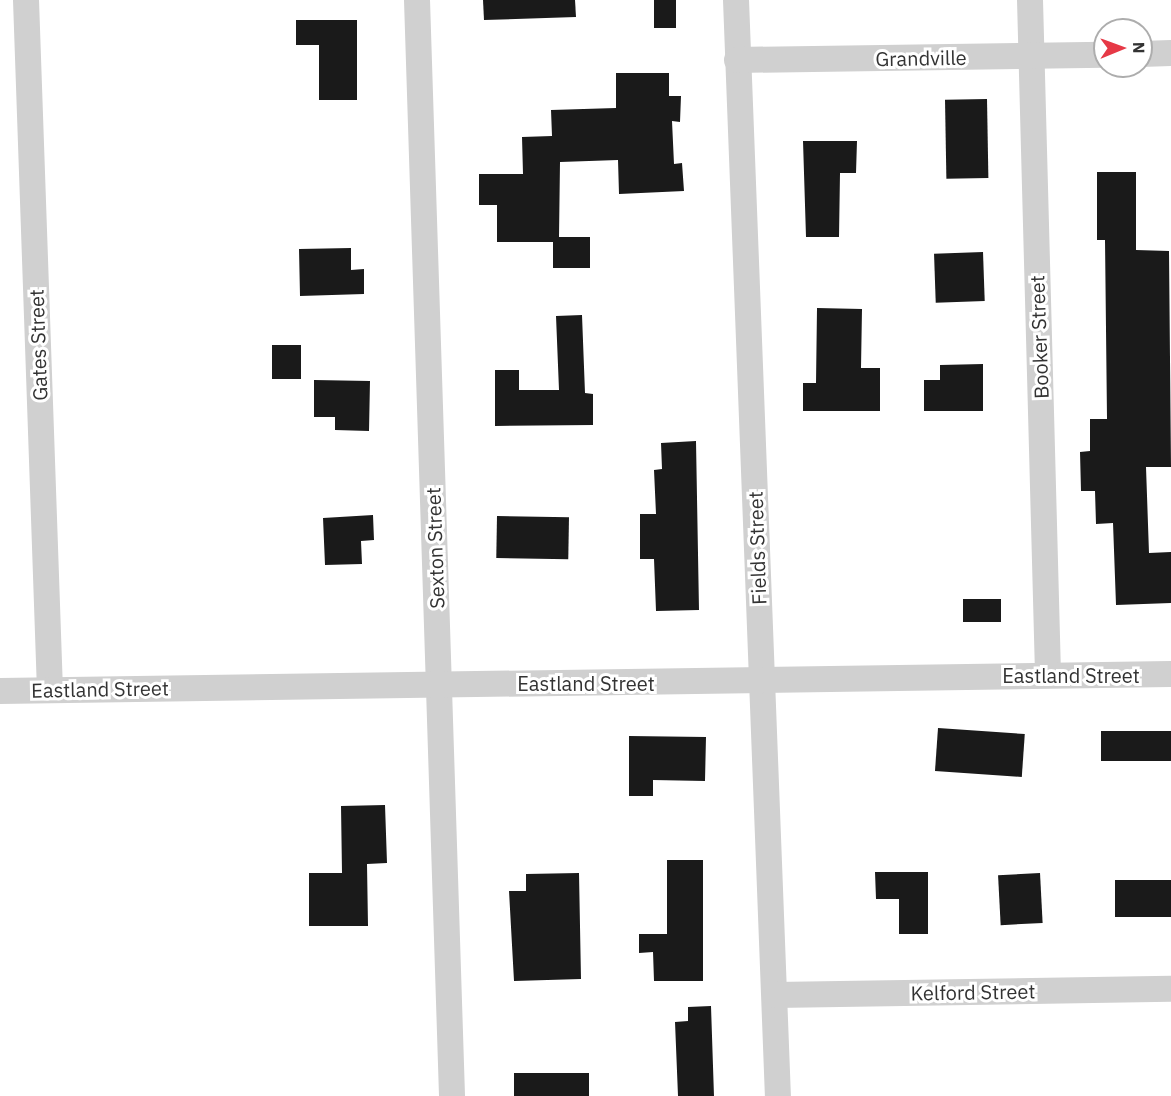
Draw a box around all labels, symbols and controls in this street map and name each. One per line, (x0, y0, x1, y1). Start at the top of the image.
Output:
north arrow (1093, 18, 1153, 78)
text: N (1129, 42, 1149, 54)
street label: Grandville (875, 45, 967, 71)
street label: Booker Street (1025, 275, 1053, 399)
street label: Gates Street (24, 289, 52, 401)
street label: Sexton Street (421, 487, 449, 609)
street label: Fields Street (743, 491, 771, 605)
street label: Eastland Street (1002, 663, 1140, 687)
street label: Eastland Street (517, 671, 655, 695)
street label: Eastland Street (31, 676, 169, 702)
street label: Kelford Street (911, 979, 1035, 1005)

